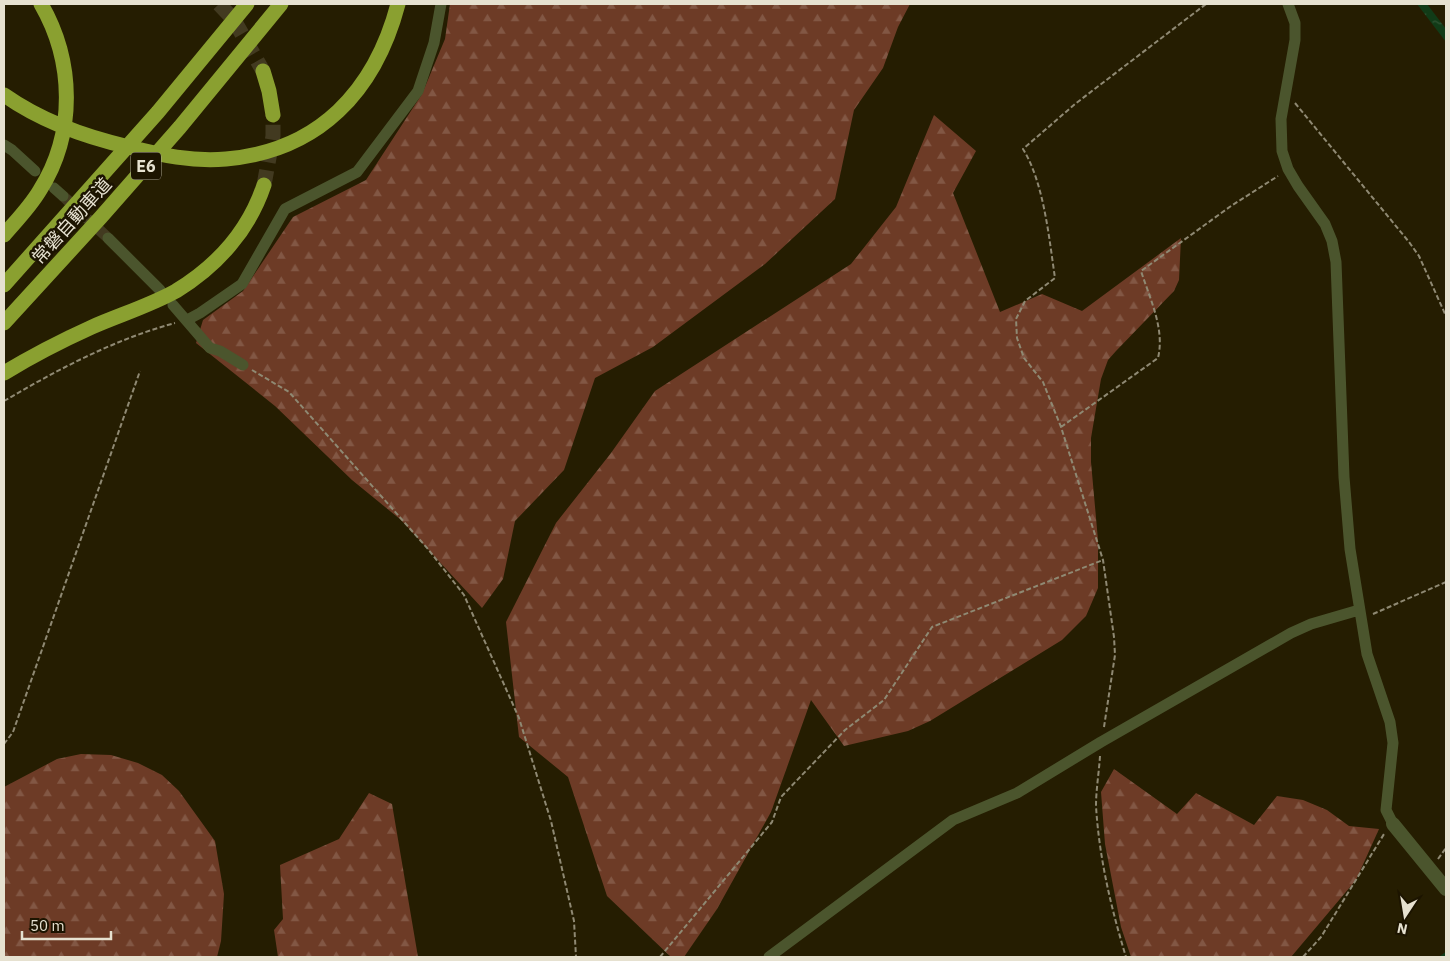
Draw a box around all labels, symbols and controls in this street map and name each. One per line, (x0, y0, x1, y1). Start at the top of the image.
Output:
road number: E6 (131, 153, 161, 180)
street label: 常磐自動車道 (27, 173, 116, 268)
north arrow (1380, 891, 1430, 941)
scale bar (22, 908, 111, 940)
text: 50 m (30, 916, 65, 935)
text: N (1395, 919, 1409, 939)

